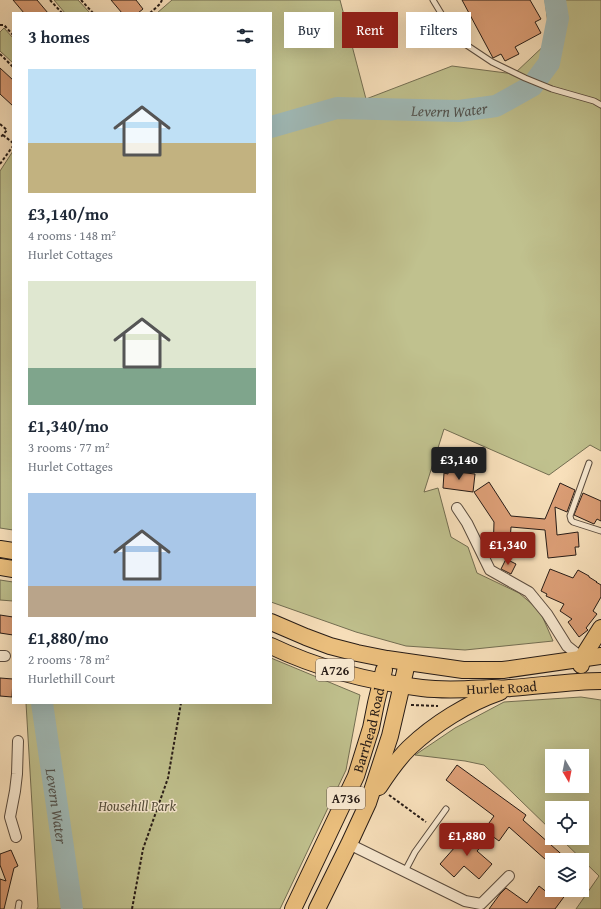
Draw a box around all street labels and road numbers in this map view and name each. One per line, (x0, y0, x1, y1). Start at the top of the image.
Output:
road number: A726 (316, 659, 354, 681)
street label: Hurlet Road (466, 676, 538, 699)
street label: Barrhead Road (348, 685, 390, 775)
road number: A736 (327, 787, 365, 809)

